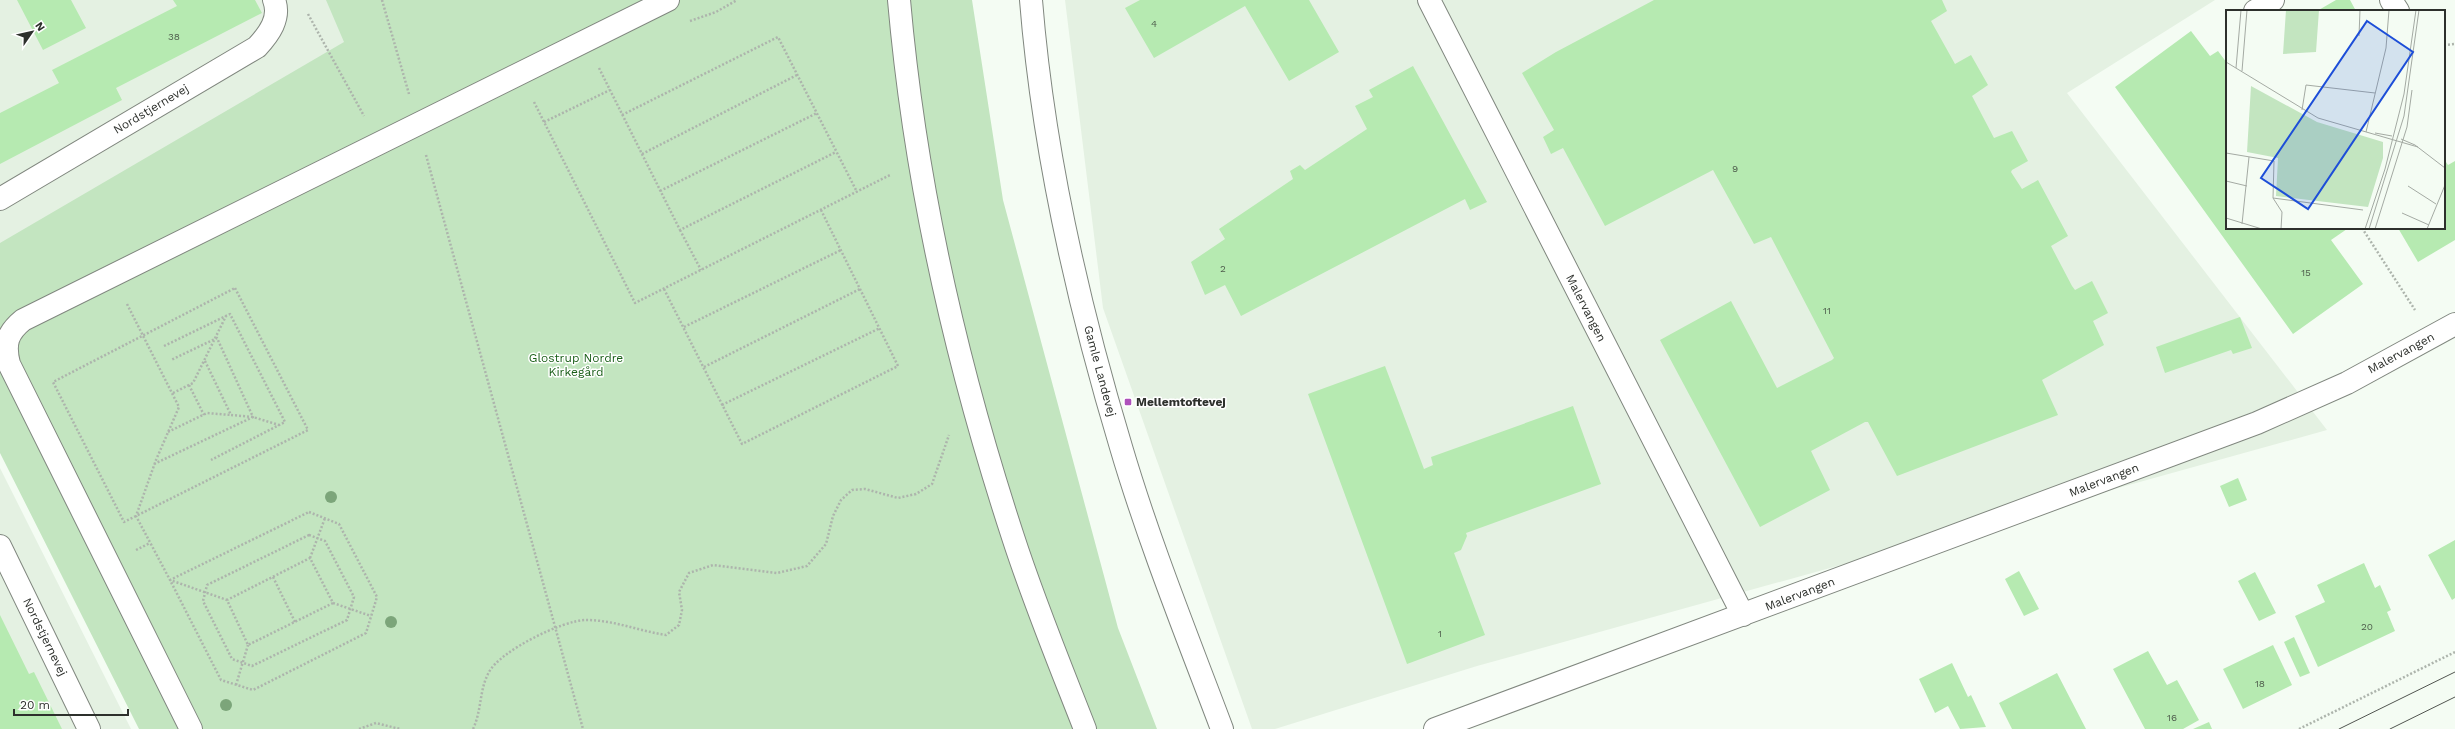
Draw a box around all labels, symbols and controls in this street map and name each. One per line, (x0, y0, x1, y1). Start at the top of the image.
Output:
inset map (2226, 10, 2445, 229)
north arrow (12, 12, 52, 52)
house number: 4 (1151, 18, 1157, 29)
text: N (32, 20, 48, 34)
house number: 38 (168, 31, 180, 42)
street label: Nordstjernevej (111, 81, 191, 137)
house number: 9 (1732, 163, 1738, 174)
house number: 2 (1220, 263, 1226, 274)
house number: 15 (2301, 267, 2311, 278)
street label: Malervangen (1563, 272, 1609, 344)
house number: 11 (1823, 305, 1831, 316)
street label: Gamle Landevej (1081, 324, 1119, 418)
street label: Malervangen (2365, 330, 2437, 376)
park label: Glostrup Nordre Kirkegård (529, 351, 623, 379)
place label: Mellemtoftevej (1136, 395, 1226, 409)
marker: Mellemtoftevej (1123, 397, 1133, 407)
street label: Malervangen (2067, 460, 2141, 500)
street label: Malervangen (1763, 574, 1837, 614)
street label: Nordstjernevej (20, 596, 70, 678)
house number: 20 (2361, 621, 2373, 632)
house number: 1 (1438, 628, 1442, 639)
house number: 18 (2255, 678, 2265, 689)
scale bar (14, 691, 128, 717)
text: 20 m (20, 698, 50, 712)
house number: 16 (2167, 712, 2177, 723)

